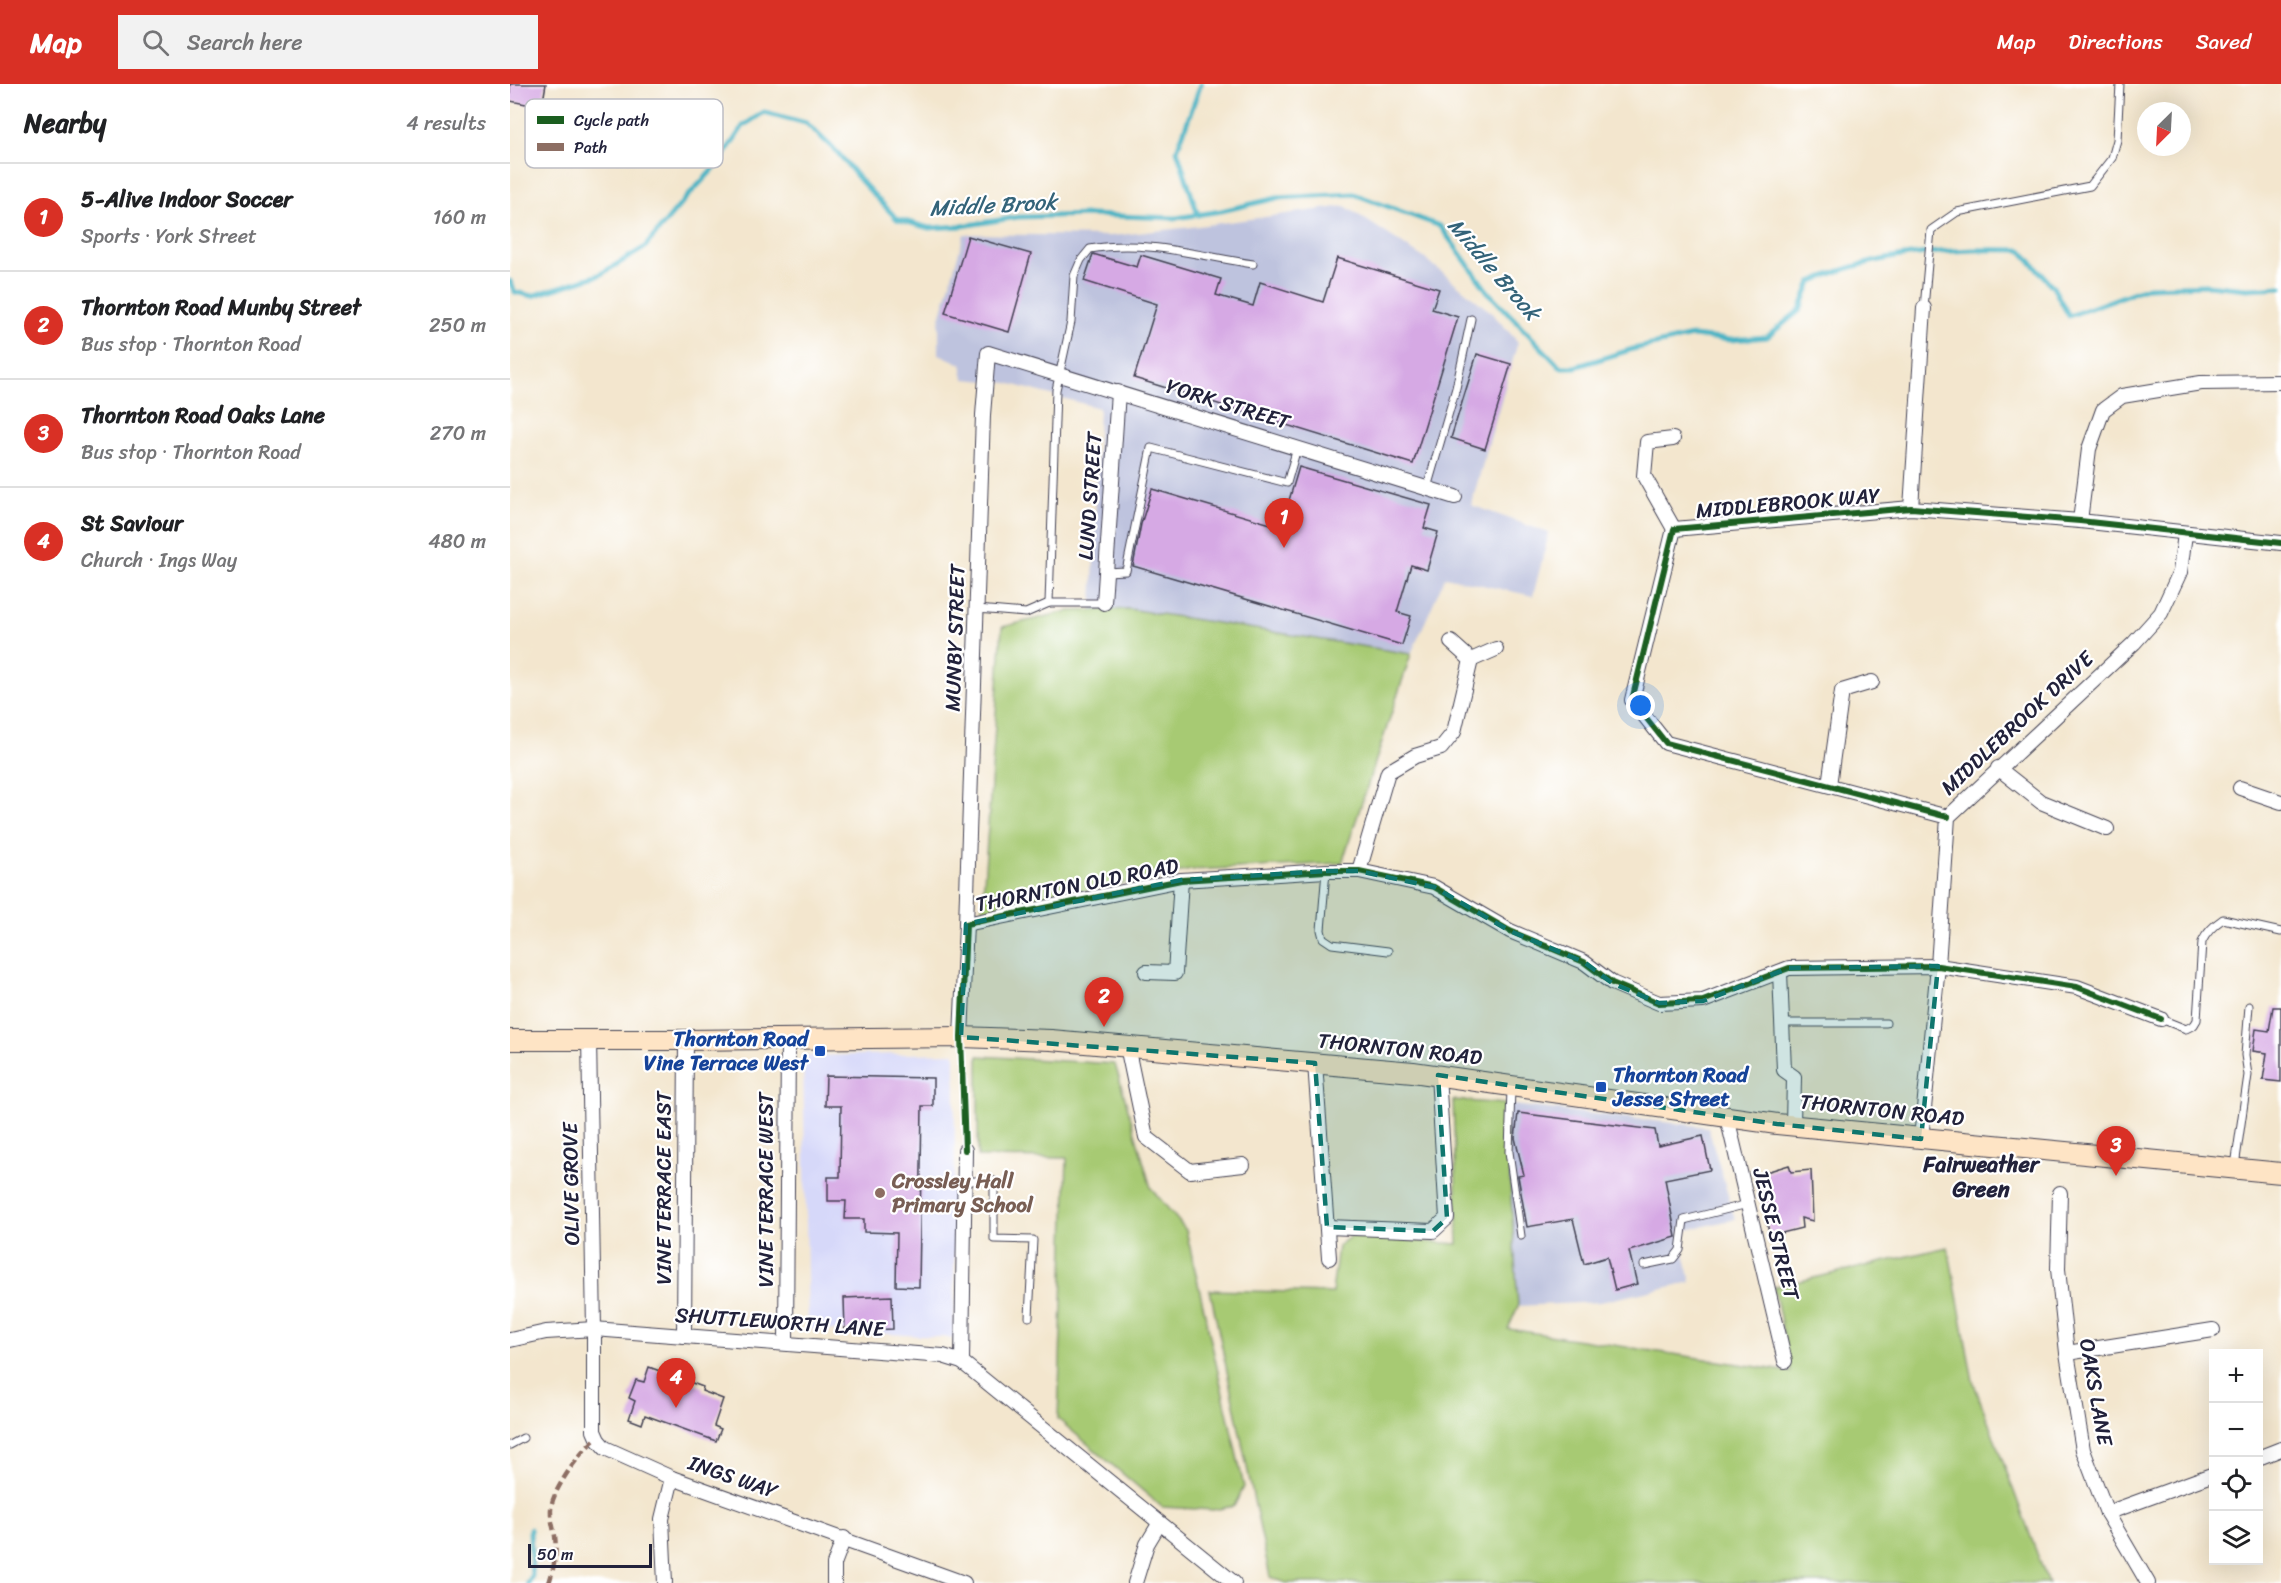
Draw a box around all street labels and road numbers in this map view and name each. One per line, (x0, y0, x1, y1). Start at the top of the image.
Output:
street label: YORK STREET (1161, 367, 1296, 441)
street label: LUND STREET (1067, 429, 1114, 561)
street label: MIDDLEBROOK WAY (1694, 476, 1882, 530)
street label: MUNBY STREET (933, 562, 977, 712)
street label: MIDDLEBROOK DRIVE (1931, 640, 2104, 805)
street label: THORNTON OLD ROAD (972, 847, 1182, 923)
street label: THORNTON ROAD (1316, 1021, 1484, 1077)
street label: THORNTON ROAD (1798, 1082, 1966, 1138)
street label: VINE TERRACE EAST (645, 1089, 683, 1285)
street label: VINE TERRACE WEST (747, 1091, 785, 1288)
street label: OLIVE GROVE (551, 1121, 591, 1246)
street label: JESSE STREET (1741, 1163, 1811, 1305)
street label: SHUTTLEWORTH LANE (674, 1296, 887, 1348)
street label: OAKS LANE (2068, 1335, 2124, 1450)
street label: INGS WAY (682, 1444, 784, 1510)

